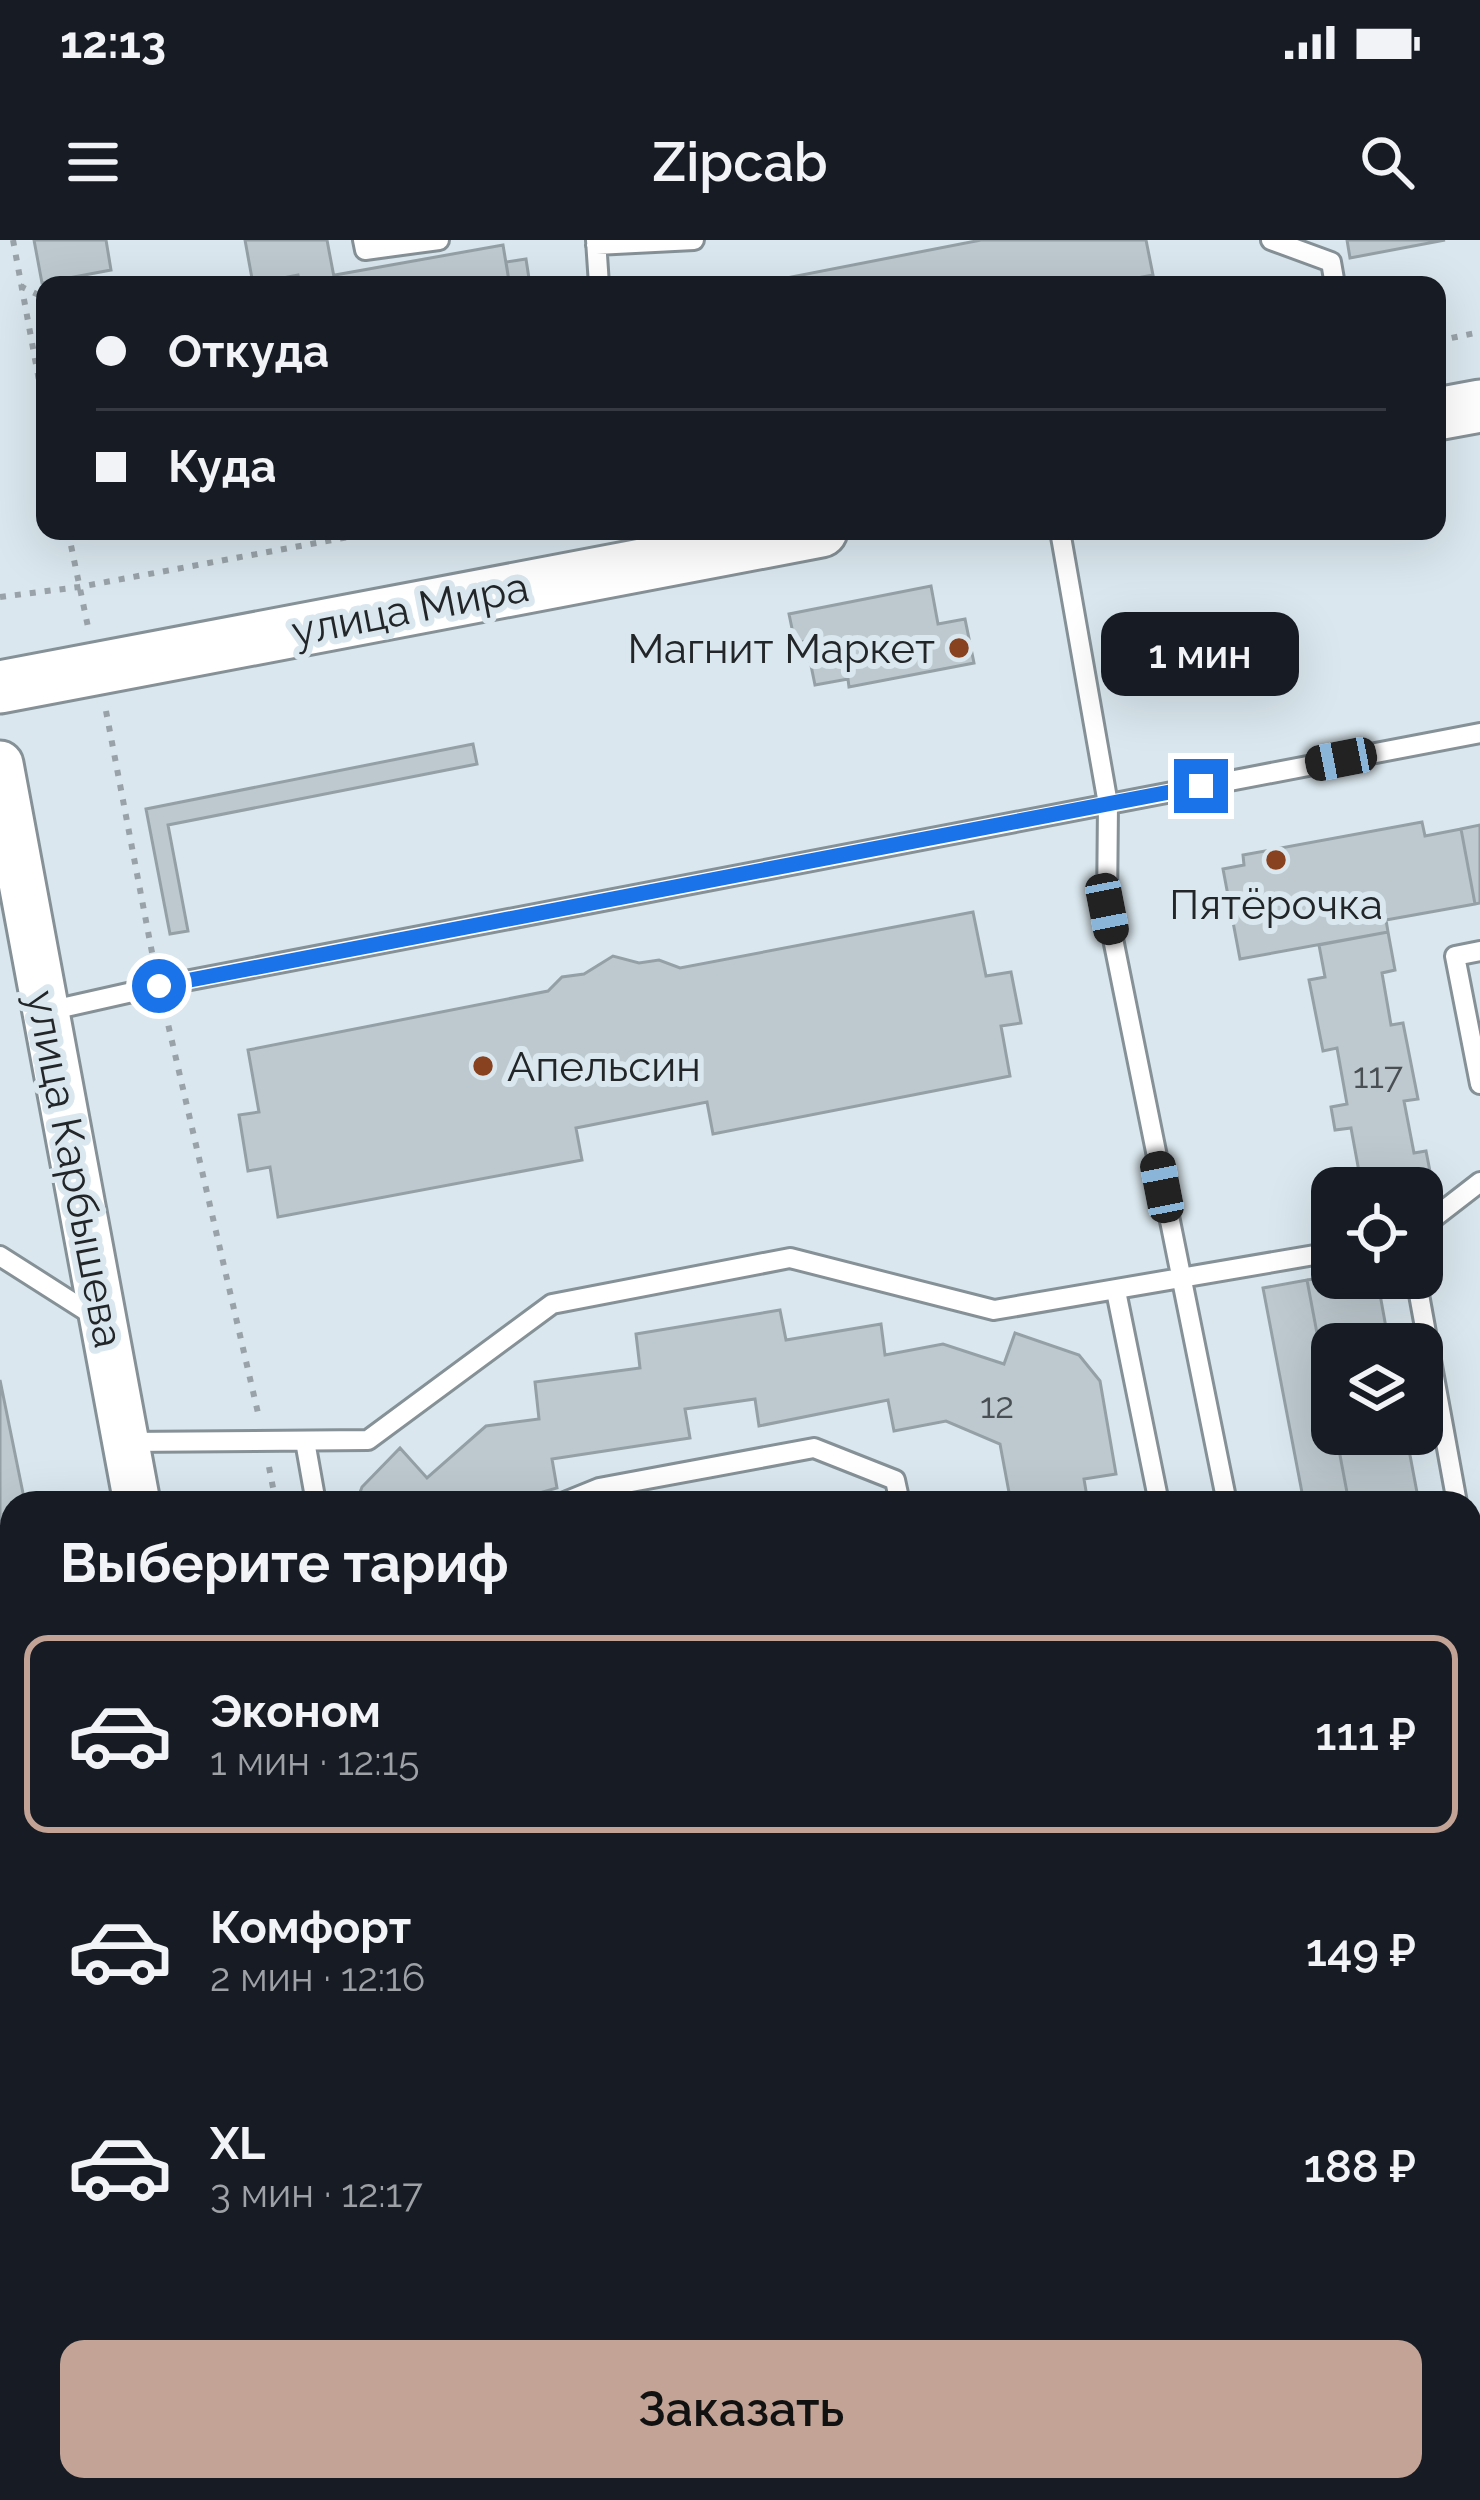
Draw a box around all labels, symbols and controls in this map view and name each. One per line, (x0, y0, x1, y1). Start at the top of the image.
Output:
text: 12:13 (60, 16, 166, 69)
icon: menu (60, 129, 126, 195)
icon: search (1354, 129, 1420, 195)
text: Zipcab (652, 130, 828, 194)
text: Откуда (168, 325, 329, 378)
text: Куда (168, 440, 276, 493)
street label: улица Мира (287, 562, 533, 656)
callout: 1 мин (1102, 612, 1300, 696)
place label: Магнит Маркет (627, 624, 935, 673)
text: 1 мин (1149, 631, 1251, 677)
marker: Магнит Маркет (946, 635, 972, 661)
car (1302, 734, 1380, 784)
route end (1174, 759, 1228, 813)
marker: Пятёрочка (1263, 847, 1289, 873)
car (1082, 870, 1132, 948)
place label: Пятёрочка (1169, 880, 1383, 929)
route start (132, 959, 186, 1013)
street label: улица Карбышева (16, 986, 134, 1352)
place label: Апельсин (507, 1042, 701, 1091)
marker: Апельсин (470, 1053, 496, 1079)
house number: 117 (1353, 1054, 1403, 1096)
car (1137, 1148, 1187, 1226)
map controls (1311, 1167, 1443, 1455)
button: locate (1311, 1167, 1443, 1299)
button: layers (1311, 1323, 1443, 1455)
house number: 12 (980, 1384, 1014, 1426)
text: Выберите тариф (60, 1531, 508, 1595)
icon: car (66, 1680, 174, 1788)
text: Эконом (210, 1685, 381, 1738)
text: 111 ₽ (1315, 1708, 1416, 1761)
text: 1 мин · 12:15 (210, 1738, 419, 1784)
icon: car (66, 1896, 174, 2004)
text: Комфорт (210, 1901, 411, 1954)
text: 149 ₽ (1306, 1924, 1416, 1977)
text: 2 мин · 12:16 (210, 1954, 425, 2000)
icon: car (66, 2112, 174, 2220)
text: XL (210, 2117, 265, 2170)
text: 188 ₽ (1304, 2140, 1416, 2193)
text: 3 мин · 12:17 (210, 2170, 423, 2216)
button: Заказать (60, 2340, 1422, 2478)

